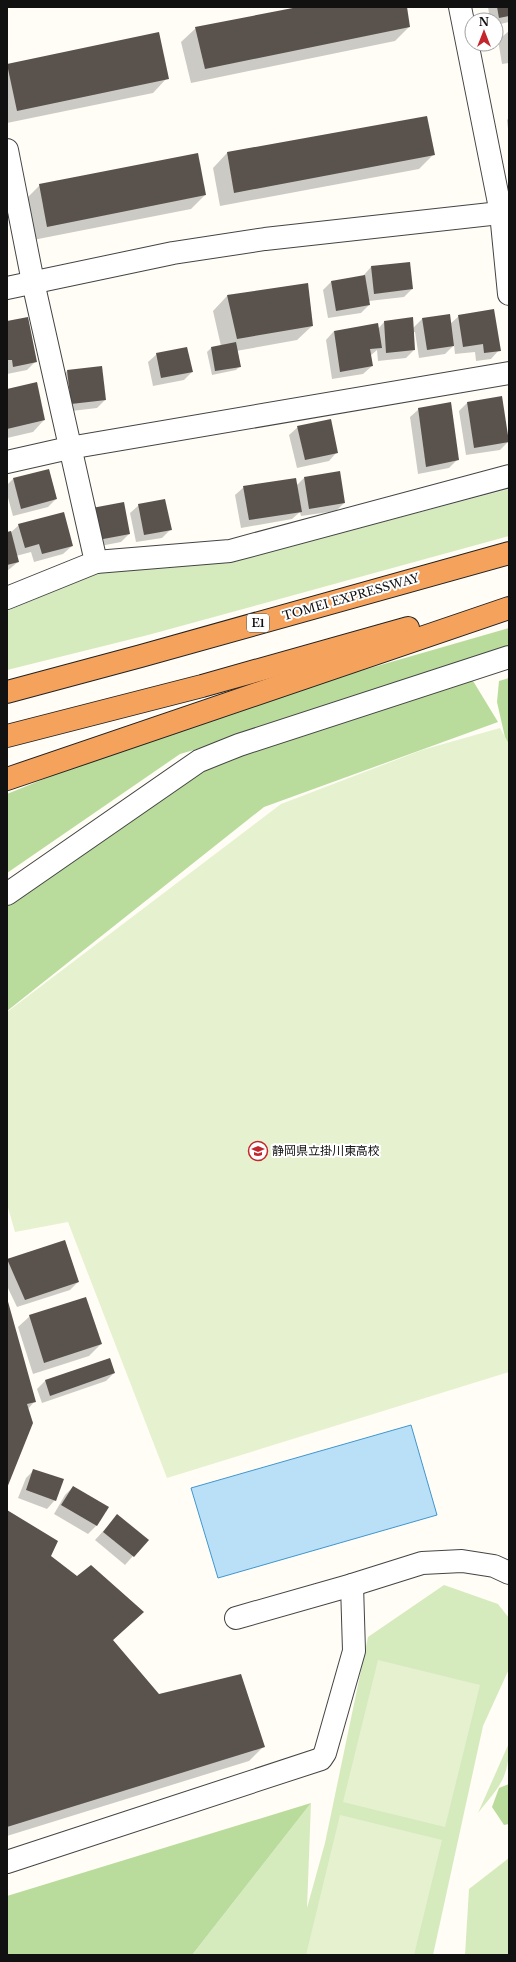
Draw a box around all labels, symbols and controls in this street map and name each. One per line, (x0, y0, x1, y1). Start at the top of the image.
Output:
north arrow (464, 12, 504, 52)
text: N (479, 15, 490, 29)
street label: TOMEI EXPRESSWAY (281, 570, 421, 623)
road number: E1 (247, 614, 269, 632)
school or university icon: 静岡県立掛川東高校 (247, 1140, 269, 1162)
place label: 静岡県立掛川東高校 (272, 1143, 380, 1158)

